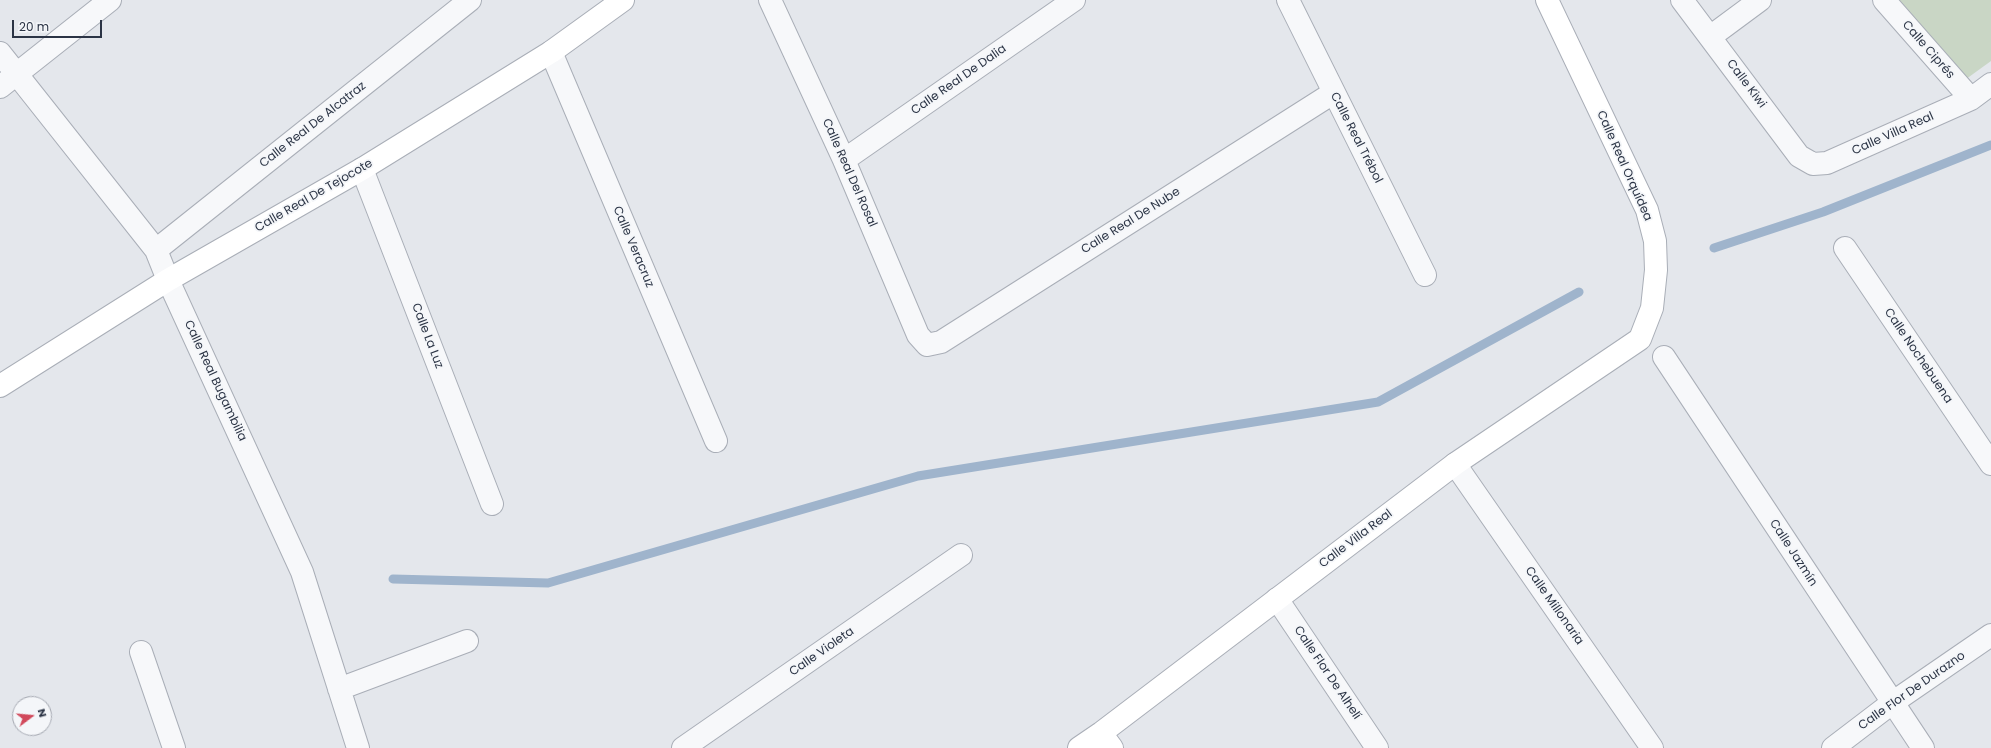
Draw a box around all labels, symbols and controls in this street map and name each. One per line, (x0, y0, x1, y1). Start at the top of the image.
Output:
scale bar (14, 12, 104, 38)
text: 20 m (19, 18, 49, 35)
street label: Calle Ciprés (1899, 18, 1957, 82)
street label: Calle Real De Dalia (909, 42, 1009, 118)
street label: Calle Kiwi (1723, 57, 1769, 111)
street label: Calle Real De Alcatraz (257, 79, 369, 171)
street label: Calle Real Trébol (1327, 90, 1385, 186)
street label: Calle Real Orquídea (1593, 109, 1655, 223)
street label: Calle Villa Real (1850, 110, 1936, 158)
street label: Calle Real Del Rosal (819, 116, 879, 230)
street label: Calle Real De Tejocote (253, 156, 375, 236)
street label: Calle Real De Nube (1079, 185, 1183, 257)
street label: Calle Veracruz (609, 204, 657, 290)
street label: Calle La Luz (408, 301, 446, 371)
street label: Calle Nochebuena (1881, 306, 1955, 406)
street label: Calle Real Bugambilia (181, 318, 249, 444)
street label: Calle Villa Real (1317, 507, 1395, 571)
street label: Calle Jazmín (1766, 517, 1820, 589)
street label: Calle Millonaria (1522, 564, 1586, 648)
street label: Calle Violeta (787, 624, 857, 680)
street label: Calle Flor De Alhelí (1290, 624, 1364, 722)
street label: Calle Flor De Durazno (1856, 649, 1968, 733)
north arrow (12, 696, 52, 736)
text: N (34, 707, 51, 719)

